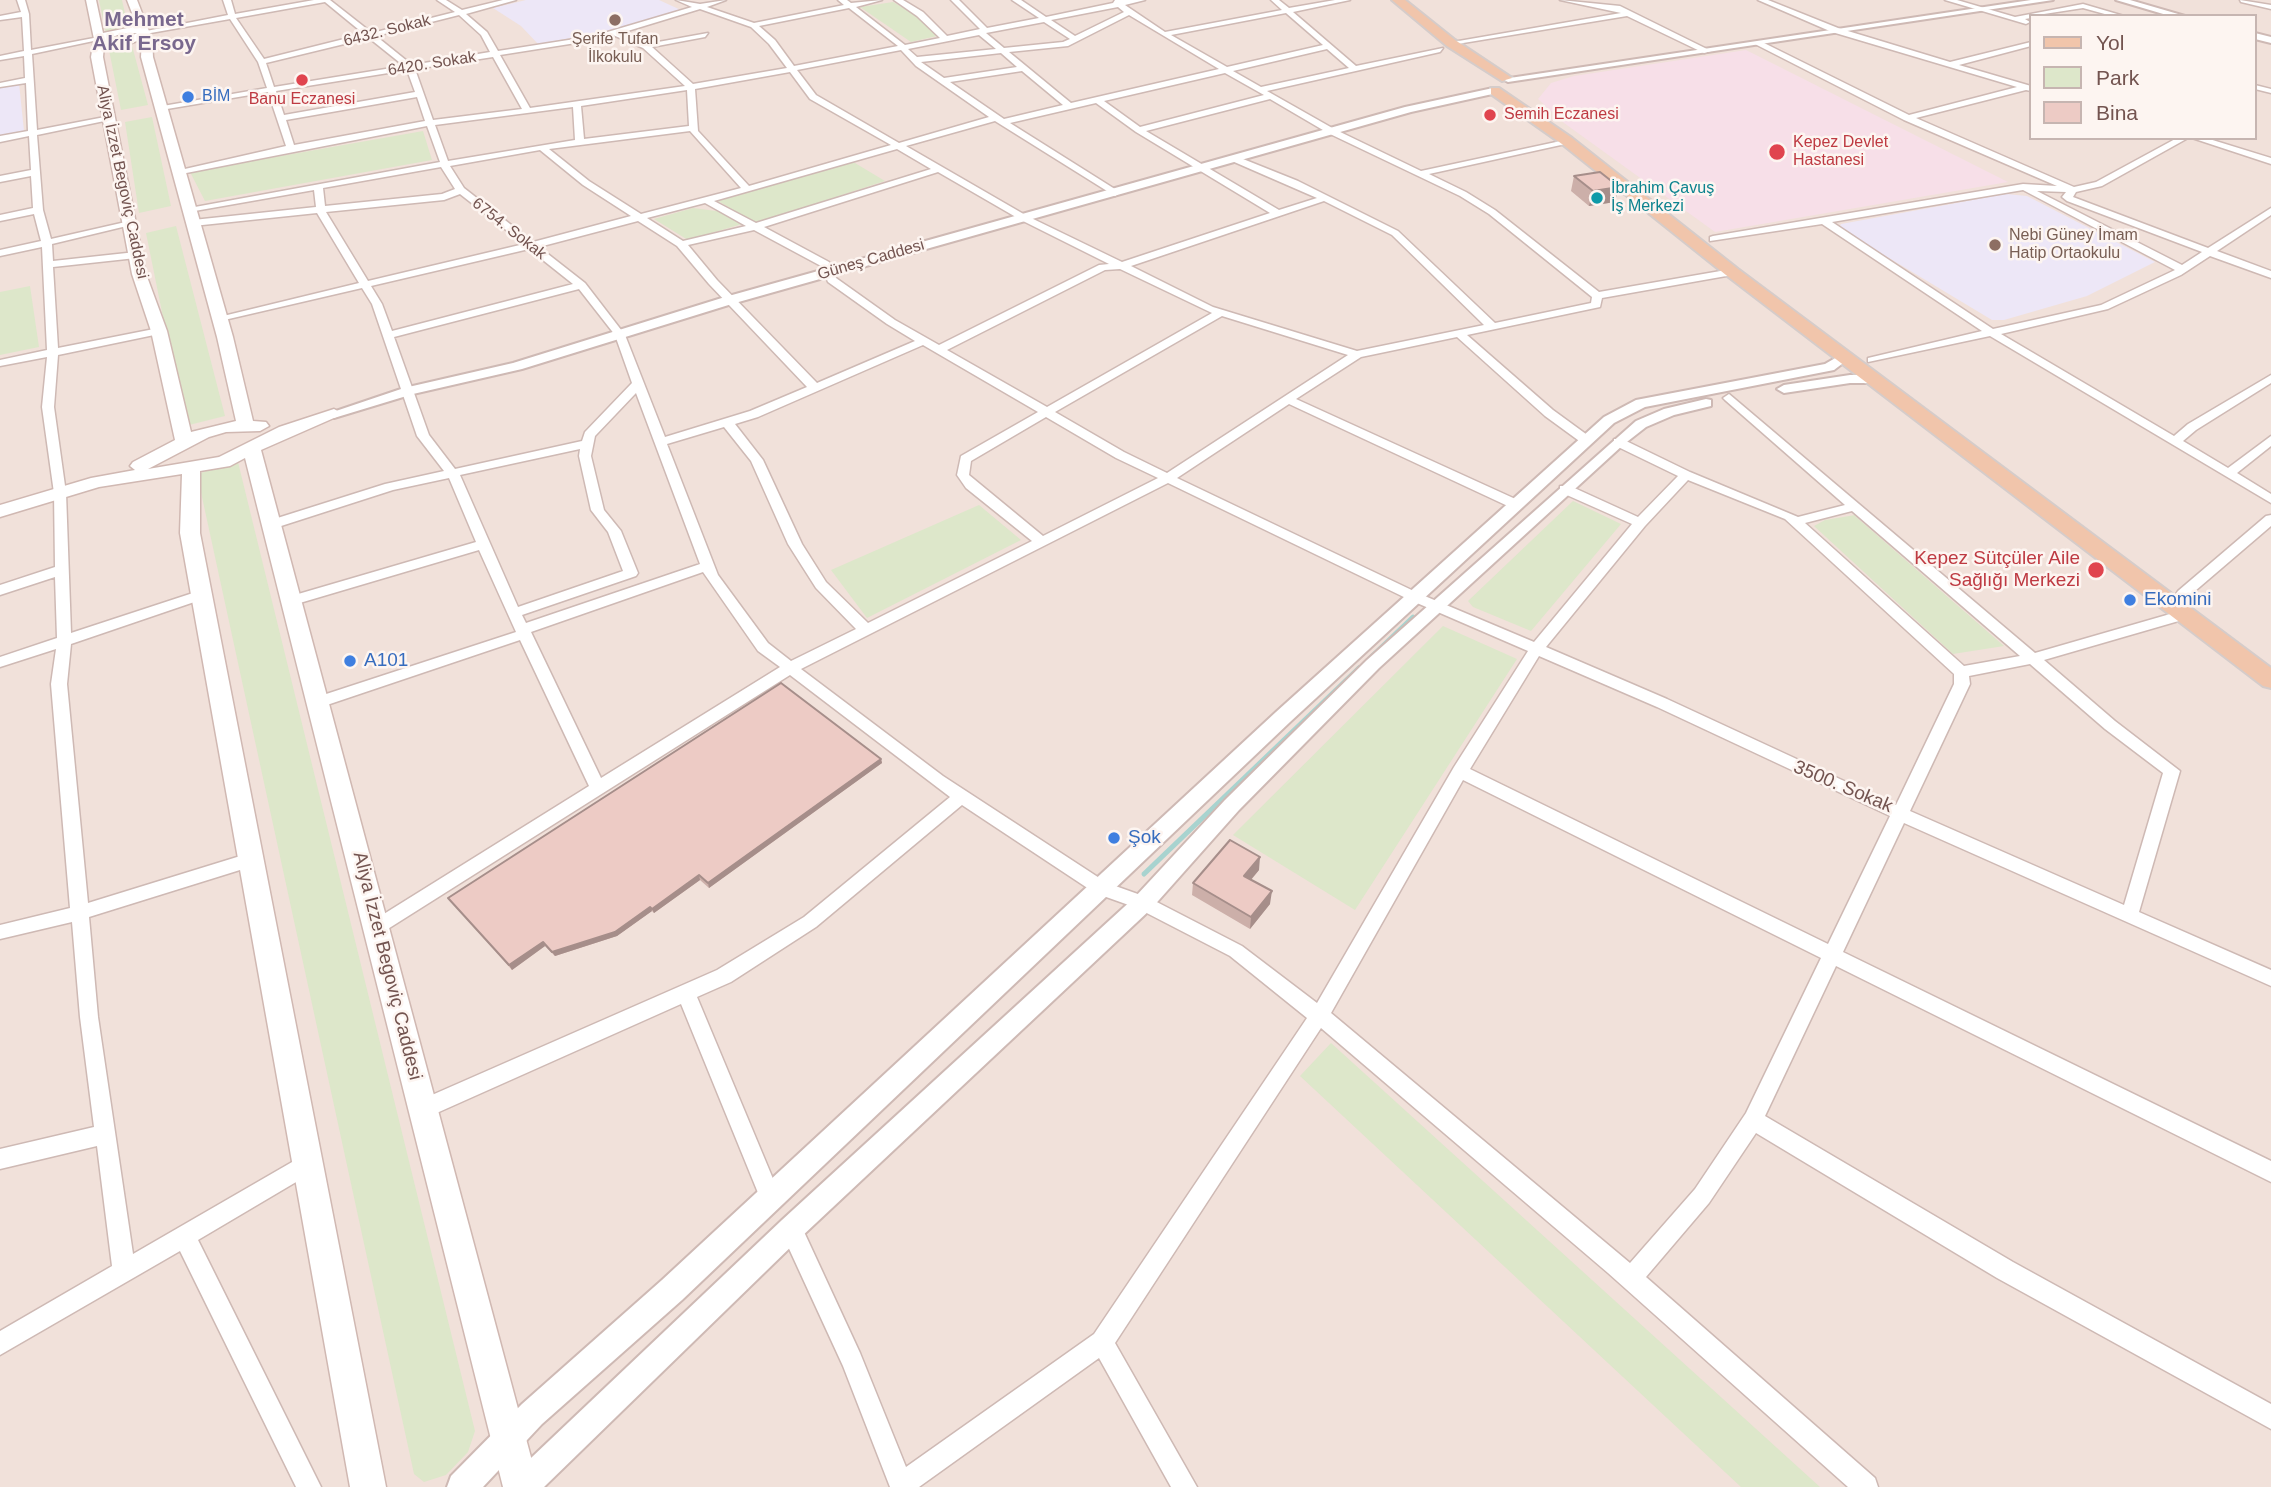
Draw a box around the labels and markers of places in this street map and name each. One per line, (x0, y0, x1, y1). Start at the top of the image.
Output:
marker: Şerife Tufan İlkokulu (607, 12, 623, 28)
place label: Şerife Tufan İlkokulu (572, 30, 658, 68)
marker: Banu Eczanesi (294, 72, 310, 88)
place label: BİM (202, 87, 230, 107)
marker: BİM (180, 89, 196, 105)
place label: Banu Eczanesi (249, 90, 355, 110)
place label: Semih Eczanesi (1504, 105, 1619, 125)
marker: Semih Eczanesi (1482, 107, 1498, 123)
place label: Kepez Devlet Hastanesi (1793, 133, 1888, 171)
marker: Kepez Devlet Hastanesi (1767, 142, 1787, 162)
place label: İbrahim Çavuş İş Merkezi (1611, 179, 1714, 217)
marker: İbrahim Çavuş İş Merkezi (1589, 190, 1605, 206)
place label: Nebi Güney İmam Hatip Ortaokulu (2009, 226, 2138, 264)
marker: Nebi Güney İmam Hatip Ortaokulu (1987, 237, 2003, 253)
place label: Kepez Sütçüler Aile Sağlığı Merkezi (1914, 548, 2080, 592)
marker: Kepez Sütçüler Aile Sağlığı Merkezi (2086, 560, 2106, 580)
place label: Ekomini (2144, 589, 2212, 611)
marker: Ekomini (2122, 592, 2138, 608)
place label: A101 (364, 650, 408, 672)
marker: A101 (342, 653, 358, 669)
place label: Şok (1128, 827, 1161, 849)
marker: Şok (1106, 830, 1122, 846)

